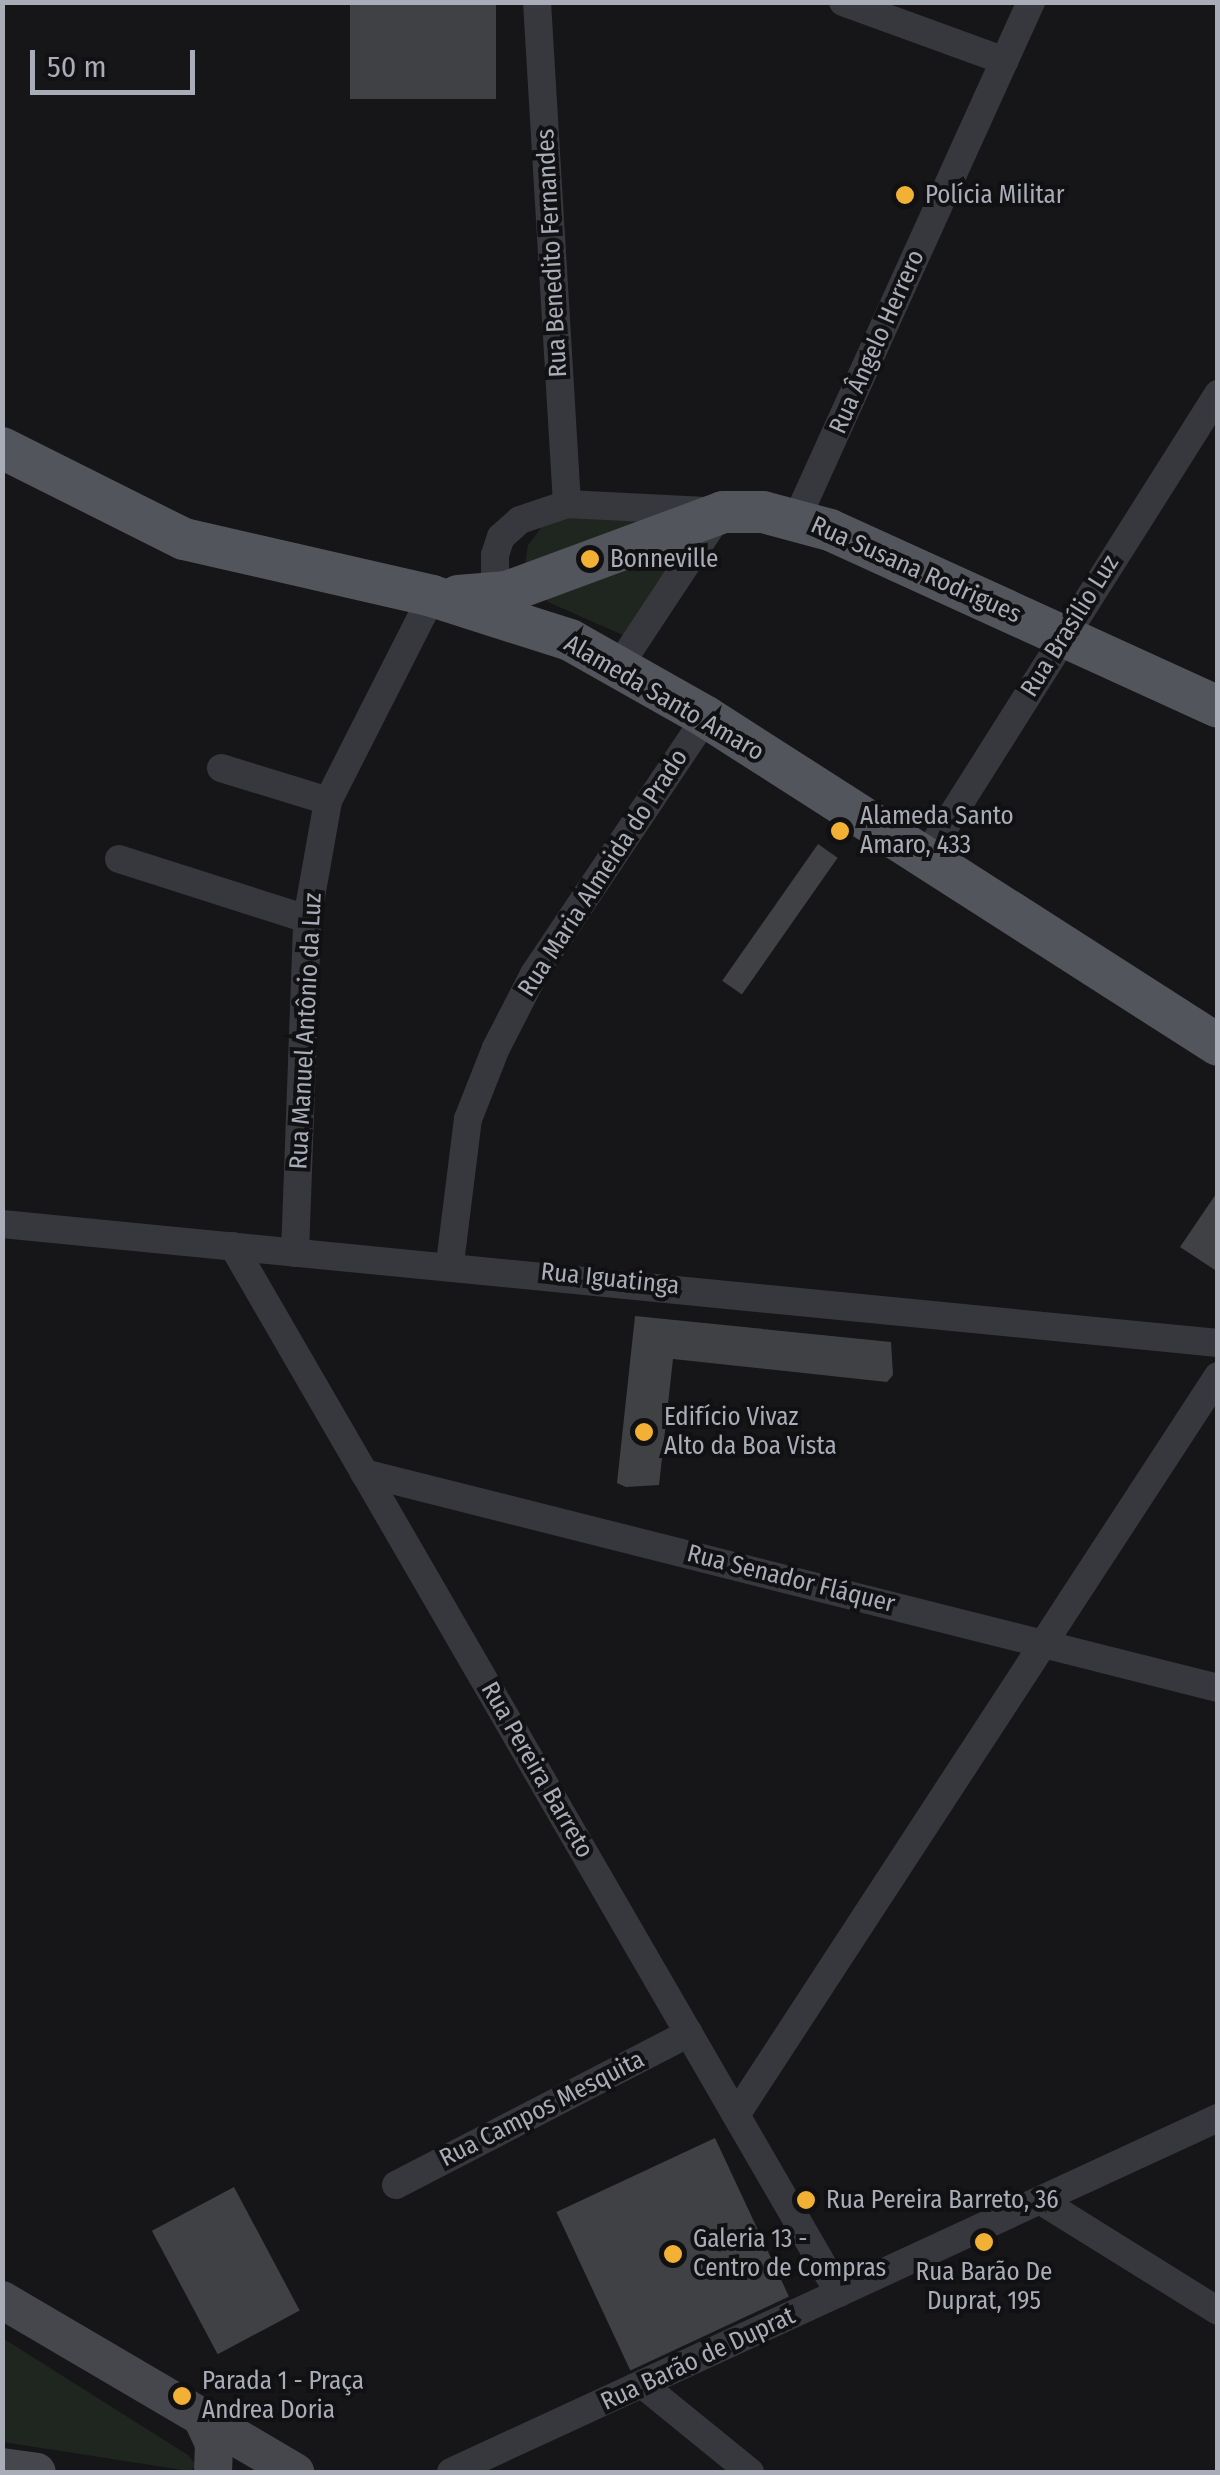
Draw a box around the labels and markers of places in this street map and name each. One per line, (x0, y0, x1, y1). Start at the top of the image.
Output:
place label: Polícia Militar (925, 180, 1064, 210)
marker: Polícia Militar (894, 184, 916, 206)
place label: Bonneville (610, 544, 718, 574)
marker: Bonneville (579, 548, 601, 570)
place label: Alameda Santo Amaro, 433 (860, 802, 1014, 861)
marker: Alameda Santo Amaro, 433 (829, 820, 851, 842)
place label: Edifício Vivaz Alto da Boa Vista (664, 1403, 837, 1462)
marker: Edifício Vivaz Alto da Boa Vista (633, 1421, 655, 1443)
place label: Rua Pereira Barreto, 36 (826, 2185, 1059, 2215)
marker: Rua Pereira Barreto, 36 (795, 2189, 817, 2211)
place label: Galeria 13 - Centro de Compras (693, 2225, 886, 2284)
marker: Rua Barão De Duprat, 195 (973, 2231, 995, 2253)
marker: Galeria 13 - Centro de Compras (662, 2243, 684, 2265)
place label: Rua Barão De Duprat, 195 (916, 2258, 1052, 2317)
place label: Parada 1 - Praça Andrea Doria (202, 2367, 364, 2426)
marker: Parada 1 - Praça Andrea Doria (171, 2385, 193, 2407)

